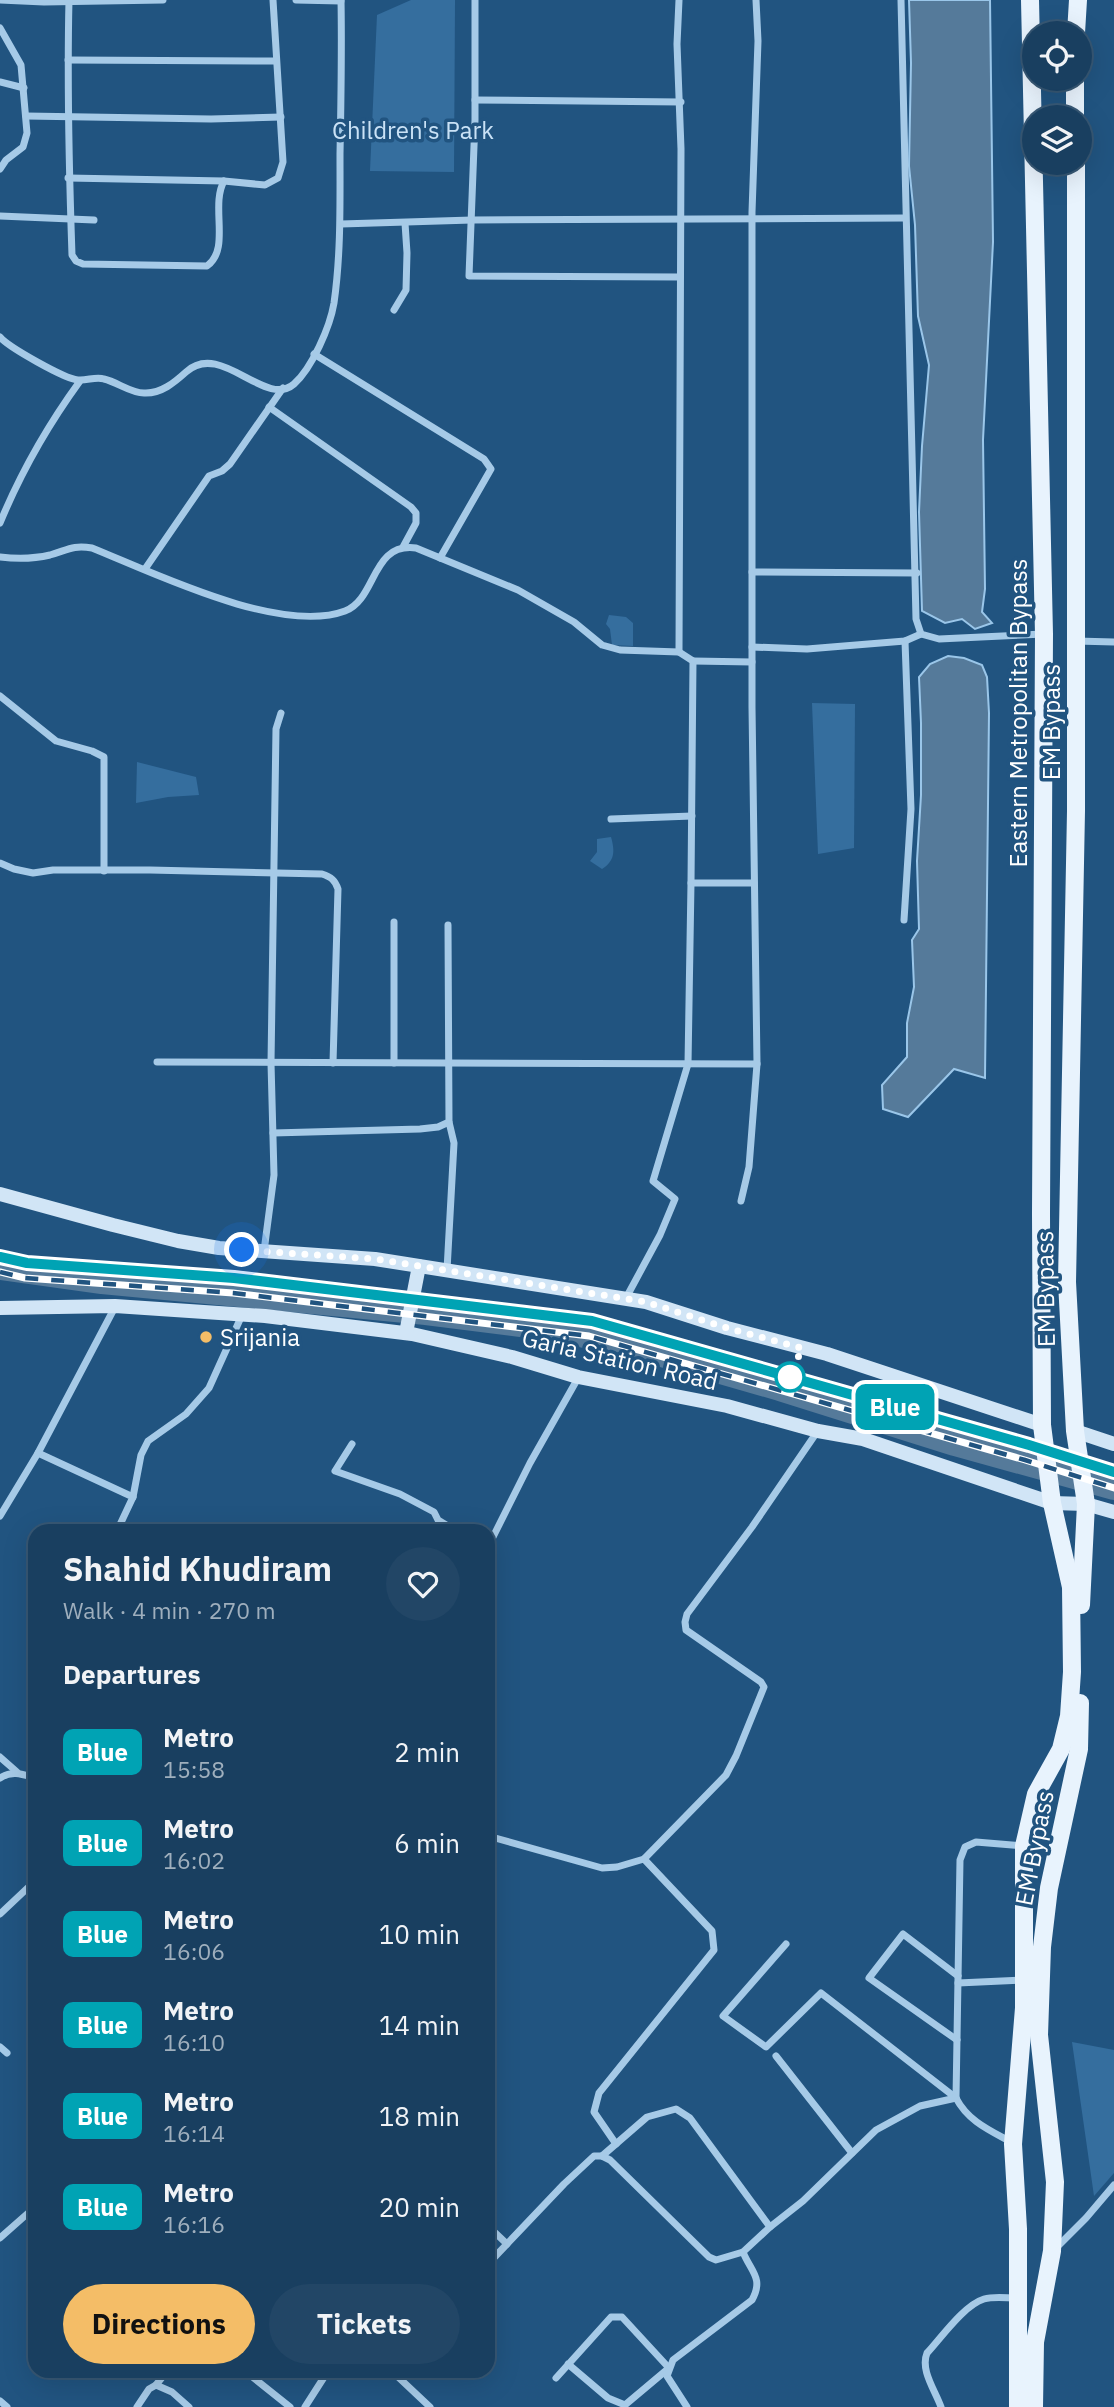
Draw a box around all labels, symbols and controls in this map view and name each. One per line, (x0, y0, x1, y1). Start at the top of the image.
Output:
map controls (1022, 21, 1092, 175)
button: locate (1022, 21, 1092, 91)
button: layers (1022, 105, 1092, 175)
park label: Children's Park (332, 114, 494, 146)
street label: Eastern Metropolitan Bypass (1002, 559, 1034, 867)
street label: EM Bypass (1035, 664, 1067, 780)
street label: EM Bypass (1028, 1230, 1062, 1348)
your location (224, 1232, 259, 1267)
place label: Srijania (220, 1321, 300, 1353)
street label: Garia Station Road (519, 1321, 721, 1397)
marker: Srijania (198, 1329, 214, 1345)
unlabelled marker (775, 1362, 805, 1392)
line badge: Blue (846, 1384, 944, 1430)
text: Blue (869, 1391, 921, 1423)
text: Shahid Khudiram (63, 1547, 332, 1590)
button: heart (386, 1547, 460, 1621)
text: Walk · 4 min · 270 m (63, 1595, 276, 1625)
text: Departures (63, 1657, 201, 1691)
text: Metro (163, 1720, 234, 1754)
text: 2 min (394, 1735, 460, 1769)
text: Blue (77, 1736, 128, 1768)
text: 15:58 (163, 1754, 225, 1784)
street label: EM Bypass (1007, 1788, 1061, 1908)
text: Metro (163, 1811, 234, 1845)
text: 6 min (394, 1826, 460, 1860)
text: Blue (77, 1827, 128, 1859)
text: 16:02 (163, 1845, 225, 1875)
text: Metro (163, 1902, 234, 1936)
text: 10 min (379, 1917, 460, 1951)
text: Blue (77, 1918, 128, 1950)
text: 16:06 (163, 1936, 225, 1966)
text: Metro (163, 1993, 234, 2027)
text: 14 min (379, 2008, 460, 2042)
text: Blue (77, 2009, 128, 2041)
text: 16:10 (163, 2027, 225, 2057)
text: Metro (163, 2084, 234, 2118)
text: 18 min (379, 2099, 460, 2133)
text: Blue (77, 2100, 128, 2132)
text: 16:14 (163, 2118, 225, 2148)
text: Metro (163, 2175, 234, 2209)
text: 20 min (379, 2190, 460, 2224)
text: Blue (77, 2191, 128, 2223)
text: 16:16 (163, 2209, 225, 2239)
button: Directions (63, 2284, 255, 2364)
button: Tickets (269, 2284, 460, 2364)

